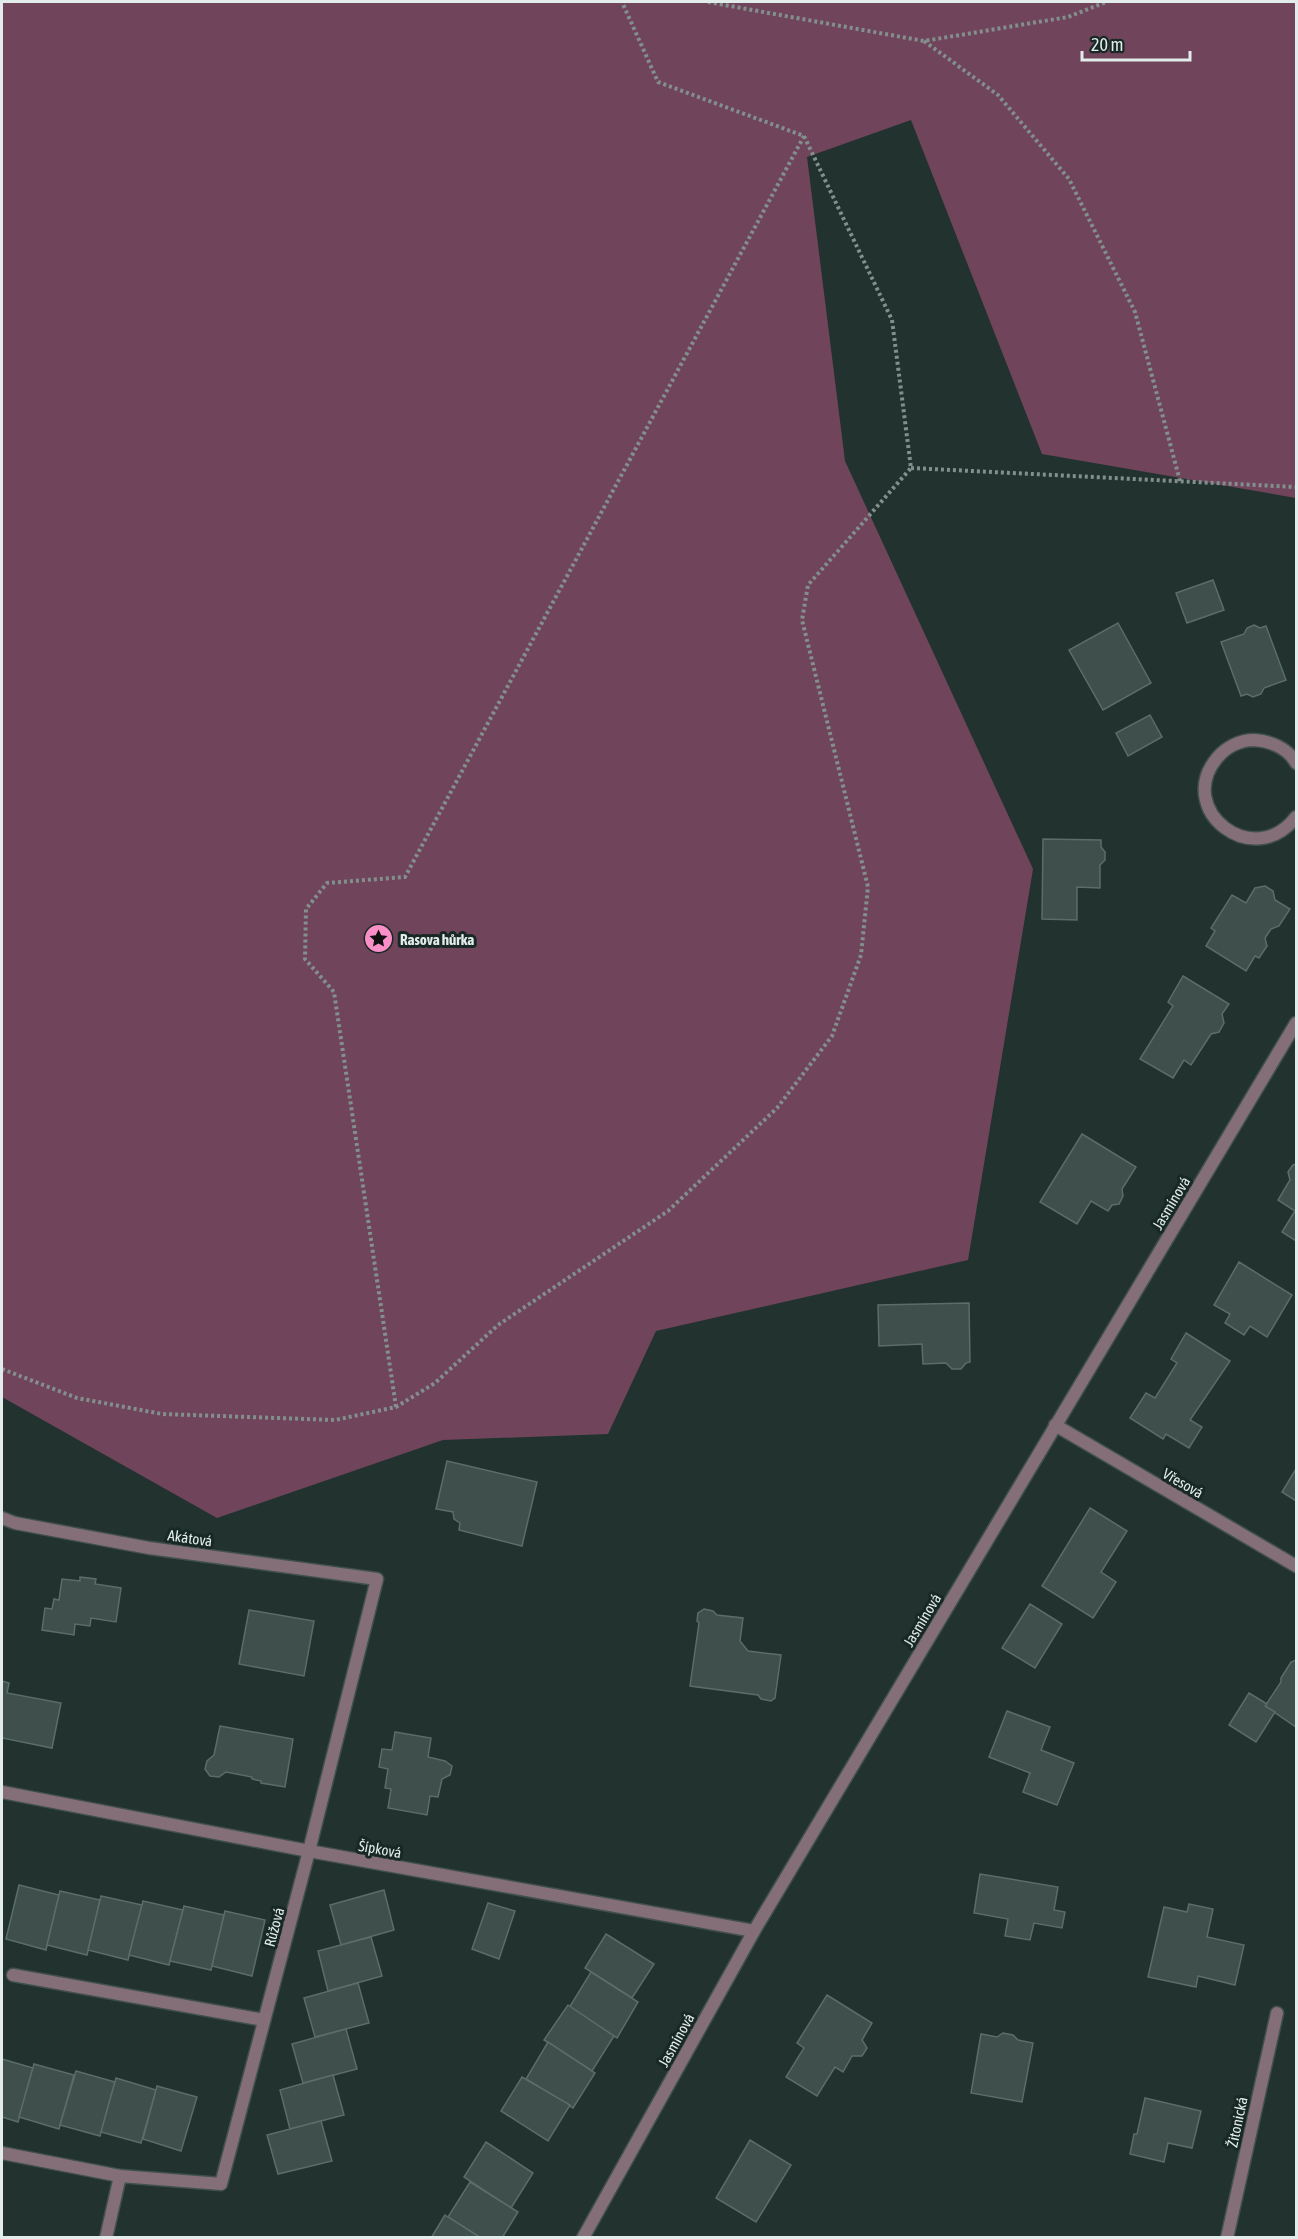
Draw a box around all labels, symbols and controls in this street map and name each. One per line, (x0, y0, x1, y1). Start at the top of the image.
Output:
scale bar (1082, 24, 1190, 62)
text: 20 m (1091, 34, 1123, 55)
place icon: Rasova hůrka (363, 923, 395, 955)
place label: Rasova hůrka (400, 931, 474, 948)
street label: Jasmínová (1149, 1174, 1193, 1232)
street label: Vřesová (1160, 1465, 1206, 1501)
street label: Akátová (167, 1526, 213, 1550)
street label: Jasmínová (900, 1591, 944, 1649)
street label: Šípková (357, 1837, 403, 1861)
street label: Růžová (261, 1906, 287, 1948)
street label: Jasmínová (654, 2010, 698, 2070)
street label: Žitonická (1223, 2095, 1251, 2149)

